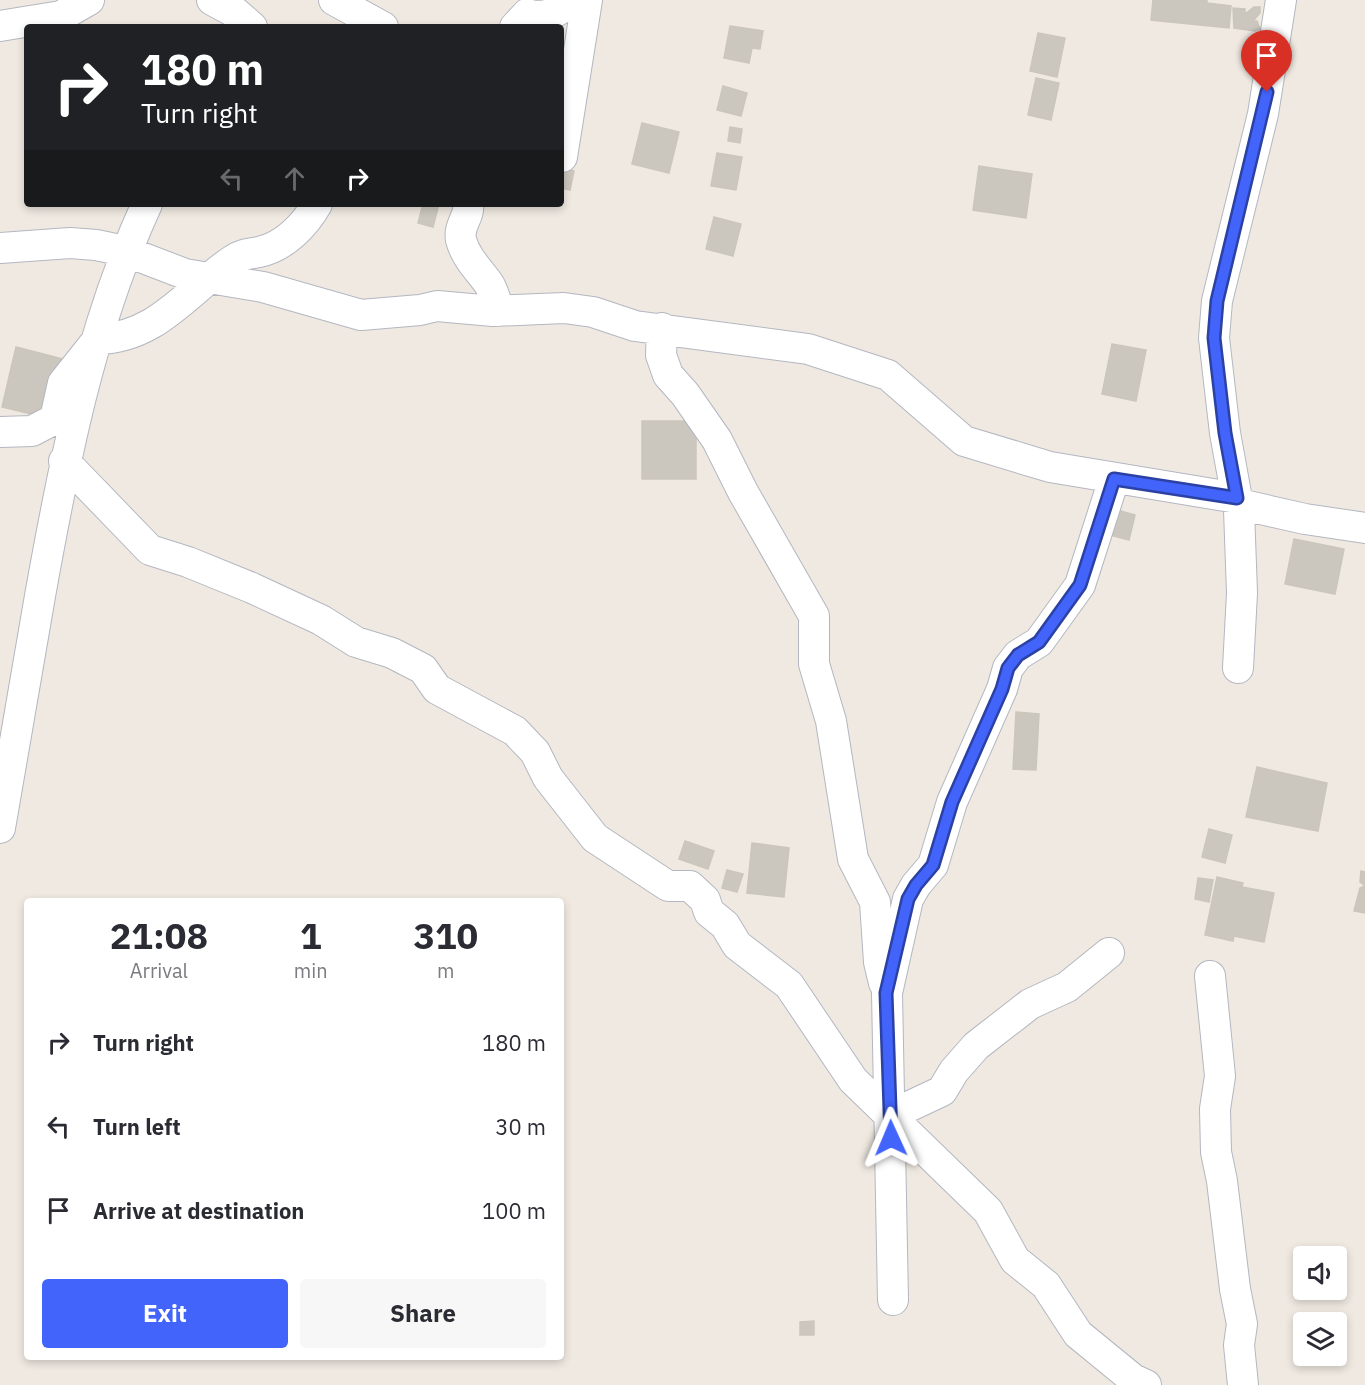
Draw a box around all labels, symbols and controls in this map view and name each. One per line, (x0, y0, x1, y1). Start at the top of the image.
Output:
pin (1241, 30, 1292, 92)
icon: arrive (1250, 39, 1283, 72)
text: 180 m (141, 42, 264, 97)
icon: right (42, 48, 120, 126)
text: Turn right (141, 95, 258, 130)
icon: left (215, 162, 248, 195)
icon: ahead (278, 162, 311, 195)
icon: right (341, 162, 374, 195)
text: 21:08 (110, 912, 208, 959)
text: 1 (300, 912, 322, 959)
text: 310 (413, 912, 478, 959)
text: Arrival (130, 957, 188, 984)
text: min (294, 957, 328, 984)
text: m (437, 957, 455, 984)
icon: right (42, 1026, 75, 1059)
text: Turn right (93, 1028, 194, 1057)
text: 180 m (482, 1028, 546, 1057)
position arrow (859, 1106, 923, 1170)
icon: left (42, 1110, 75, 1143)
text: Turn left (93, 1112, 181, 1141)
text: 30 m (495, 1112, 546, 1141)
icon: arrive (42, 1194, 75, 1227)
text: Arrive at destination (93, 1196, 304, 1225)
text: 100 m (482, 1196, 546, 1225)
map controls (1293, 1246, 1347, 1366)
button: sound (1293, 1246, 1347, 1300)
button: Exit (42, 1279, 288, 1348)
button: Share (300, 1279, 546, 1348)
button: layers (1293, 1312, 1347, 1366)

